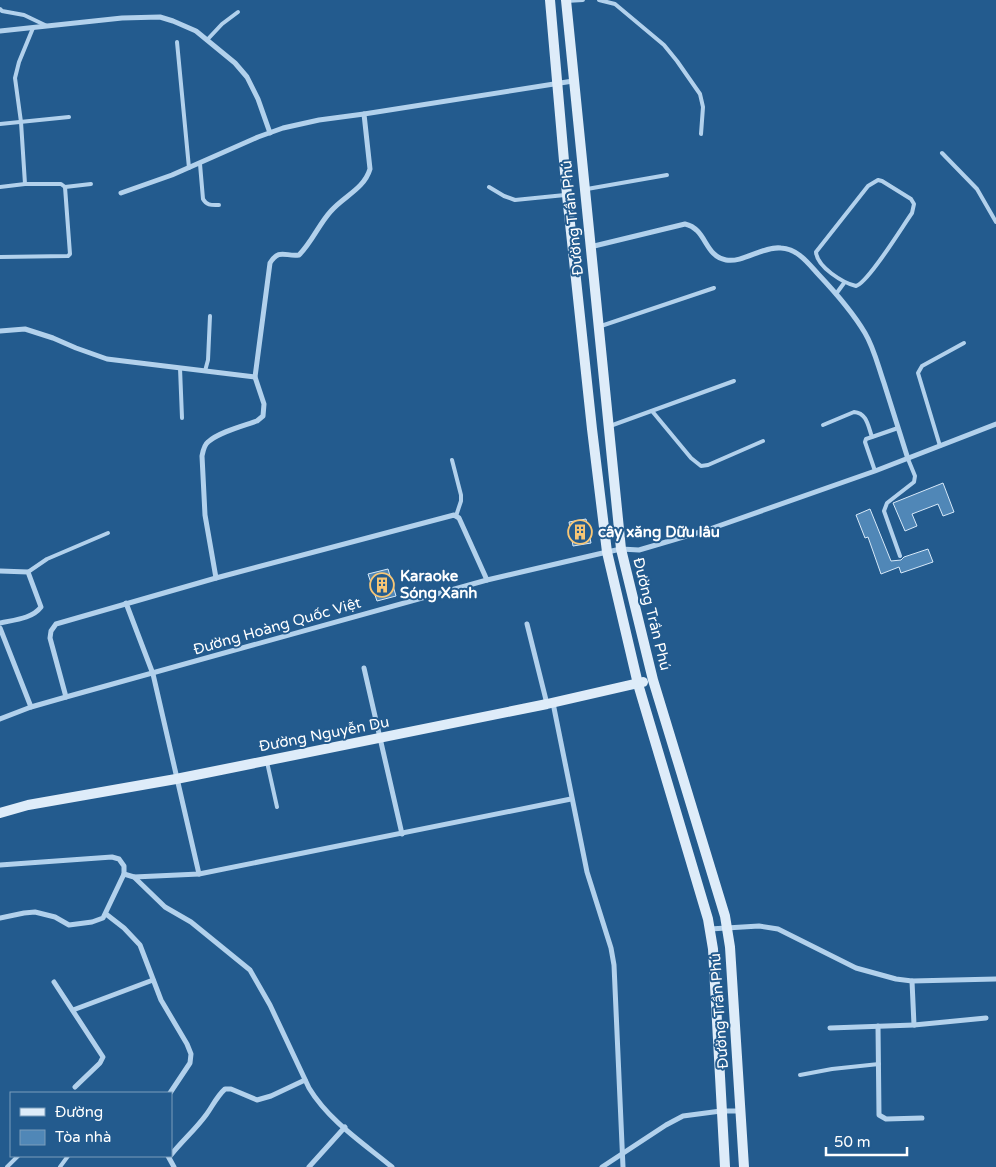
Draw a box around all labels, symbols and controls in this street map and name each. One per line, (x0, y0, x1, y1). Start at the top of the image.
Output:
street label: Đường Trần Phú (557, 159, 587, 277)
building icon: cây xăng Dữu lâu (567, 519, 593, 545)
place label: cây xăng Dữu lâu (598, 523, 720, 542)
street label: Đường Trần Phú (629, 556, 675, 672)
place label: Karaoke Sóng Xanh (400, 567, 477, 603)
building icon: Karaoke Sóng Xanh (369, 572, 395, 598)
street label: Đường Hoàng Quốc Việt (191, 593, 363, 659)
street label: Đường Nguyễn Du (257, 713, 391, 755)
street label: Đường Trần Phú (706, 953, 732, 1069)
legend (10, 1092, 172, 1157)
text: Đường (55, 1103, 103, 1121)
scale bar (826, 1124, 907, 1156)
text: Tòa nhà (55, 1128, 111, 1146)
text: 50 m (834, 1133, 871, 1151)

